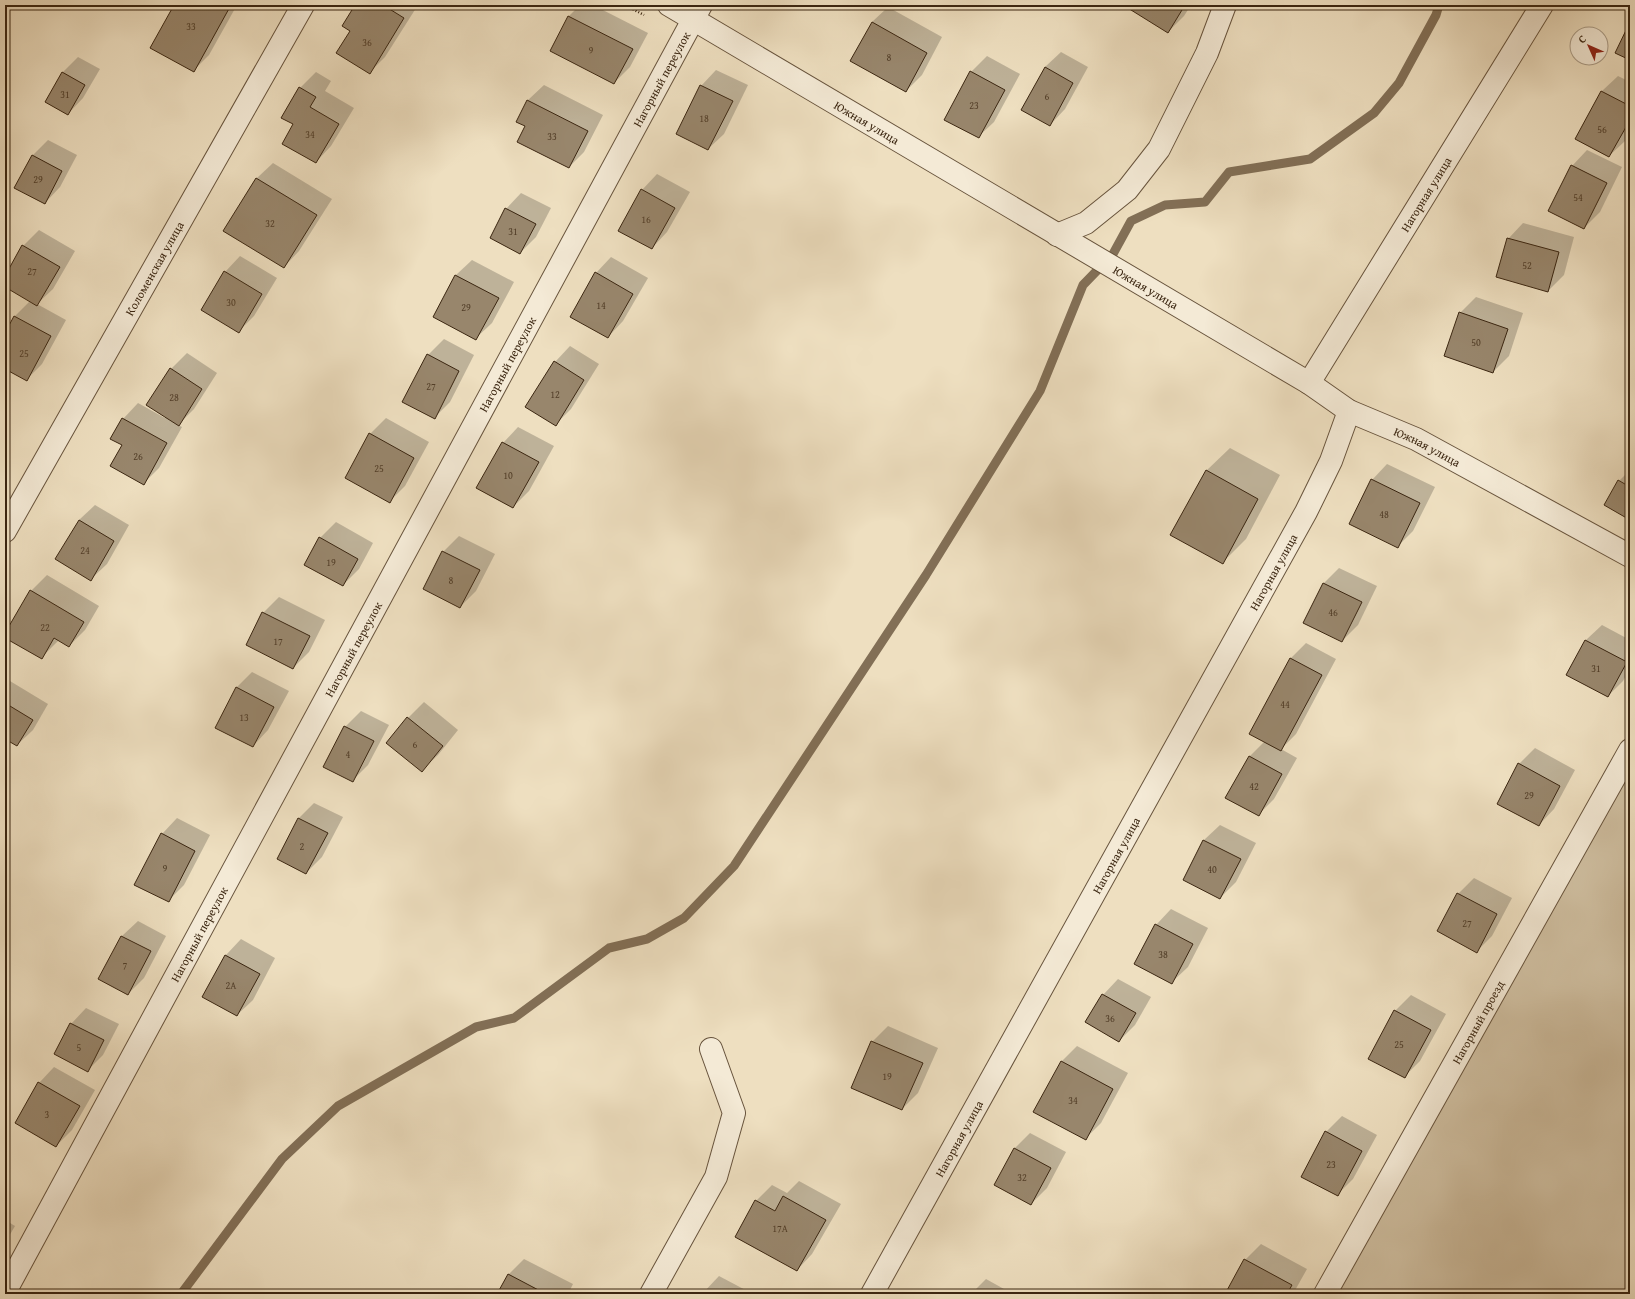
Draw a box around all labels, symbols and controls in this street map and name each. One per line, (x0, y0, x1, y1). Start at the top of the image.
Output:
house number: 33 (186, 19, 196, 34)
north arrow (1569, 26, 1609, 66)
street label: Нагорный переулок (628, 28, 694, 130)
text: С (1574, 31, 1590, 47)
house number: 36 (362, 35, 372, 50)
house number: 9 (589, 43, 594, 58)
house number: 8 (887, 50, 892, 65)
house number: 31 (60, 87, 70, 102)
house number: 6 (1045, 89, 1050, 104)
street label: Южная улица (831, 96, 903, 148)
house number: 23 (969, 98, 979, 113)
house number: 18 (699, 111, 709, 126)
house number: 56 (1597, 122, 1607, 137)
house number: 34 (305, 127, 315, 142)
house number: 33 (547, 129, 557, 144)
street label: Нагорная улица (1396, 153, 1455, 235)
house number: 29 (33, 172, 43, 187)
house number: 54 (1573, 190, 1583, 205)
house number: 16 (641, 212, 651, 227)
house number: 32 (265, 216, 275, 231)
street label: Коломенская улица (120, 218, 188, 319)
house number: 31 (508, 224, 518, 239)
house number: 52 (1522, 258, 1532, 273)
street label: Южная улица (1110, 261, 1182, 313)
house number: 27 (27, 264, 37, 279)
house number: 30 (226, 295, 236, 310)
house number: 14 (596, 298, 606, 313)
house number: 29 (461, 300, 471, 315)
street label: Нагорный переулок (474, 313, 540, 415)
house number: 50 (1471, 335, 1481, 350)
house number: 25 (19, 346, 29, 361)
house number: 27 (426, 379, 436, 394)
house number: 12 (550, 387, 560, 402)
house number: 28 (169, 390, 179, 405)
street label: Южная улица (1391, 422, 1464, 470)
house number: 26 (133, 449, 143, 464)
house number: 25 (374, 461, 384, 476)
house number: 10 (503, 468, 513, 483)
house number: 48 (1379, 507, 1389, 522)
street label: Нагорная улица (1245, 530, 1301, 613)
house number: 24 (80, 543, 90, 558)
house number: 19 (326, 555, 336, 570)
house number: 8 (449, 573, 454, 588)
street label: Нагорный переулок (320, 598, 386, 700)
house number: 46 (1328, 605, 1338, 620)
house number: 22 (40, 620, 50, 635)
house number: 17 (273, 634, 283, 649)
house number: 31 (1591, 661, 1601, 676)
house number: 44 (1280, 697, 1290, 712)
house number: 13 (239, 710, 249, 725)
house number: 6 (413, 737, 418, 752)
house number: 4 (346, 747, 351, 762)
house number: 42 (1249, 779, 1259, 794)
house number: 29 (1524, 788, 1534, 803)
street label: Нагорная улица (1087, 813, 1144, 896)
house number: 2 (300, 839, 305, 854)
house number: 9 (163, 861, 168, 876)
house number: 40 (1207, 862, 1217, 877)
street label: Нагорный переулок (166, 883, 232, 985)
house number: 27 (1462, 916, 1472, 931)
house number: 38 (1158, 947, 1168, 962)
house number: 7 (123, 958, 128, 973)
street label: Нагорный проезд (1447, 977, 1508, 1067)
house number: 2А (226, 978, 236, 993)
house number: 36 (1105, 1011, 1115, 1026)
house number: 25 (1394, 1037, 1404, 1052)
house number: 5 (77, 1040, 82, 1055)
house number: 19 (882, 1069, 892, 1084)
house number: 34 (1068, 1093, 1078, 1108)
street label: Нагорная улица (930, 1097, 987, 1180)
house number: 3 (45, 1107, 50, 1122)
house number: 23 (1326, 1157, 1336, 1172)
house number: 32 (1017, 1170, 1027, 1185)
house number: 17А (772, 1221, 788, 1236)

